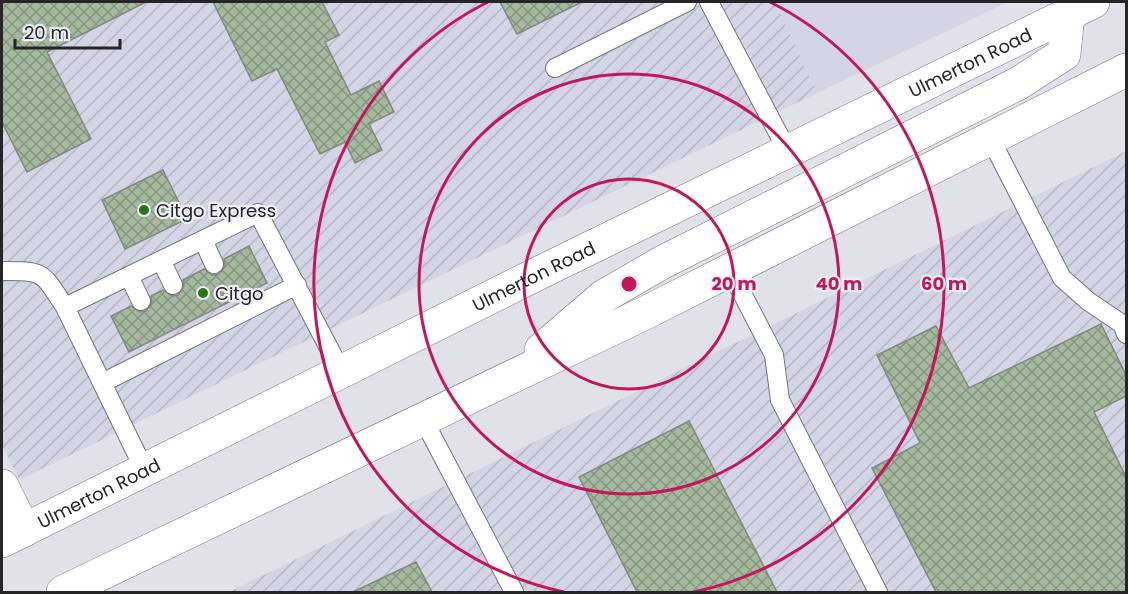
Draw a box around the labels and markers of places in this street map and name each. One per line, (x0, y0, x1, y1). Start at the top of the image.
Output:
place label: Citgo Express (156, 198, 276, 223)
marker: Citgo Express (137, 203, 151, 217)
centre of rings (619, 274, 639, 294)
place label: Citgo (215, 281, 264, 306)
marker: Citgo (196, 286, 210, 300)

